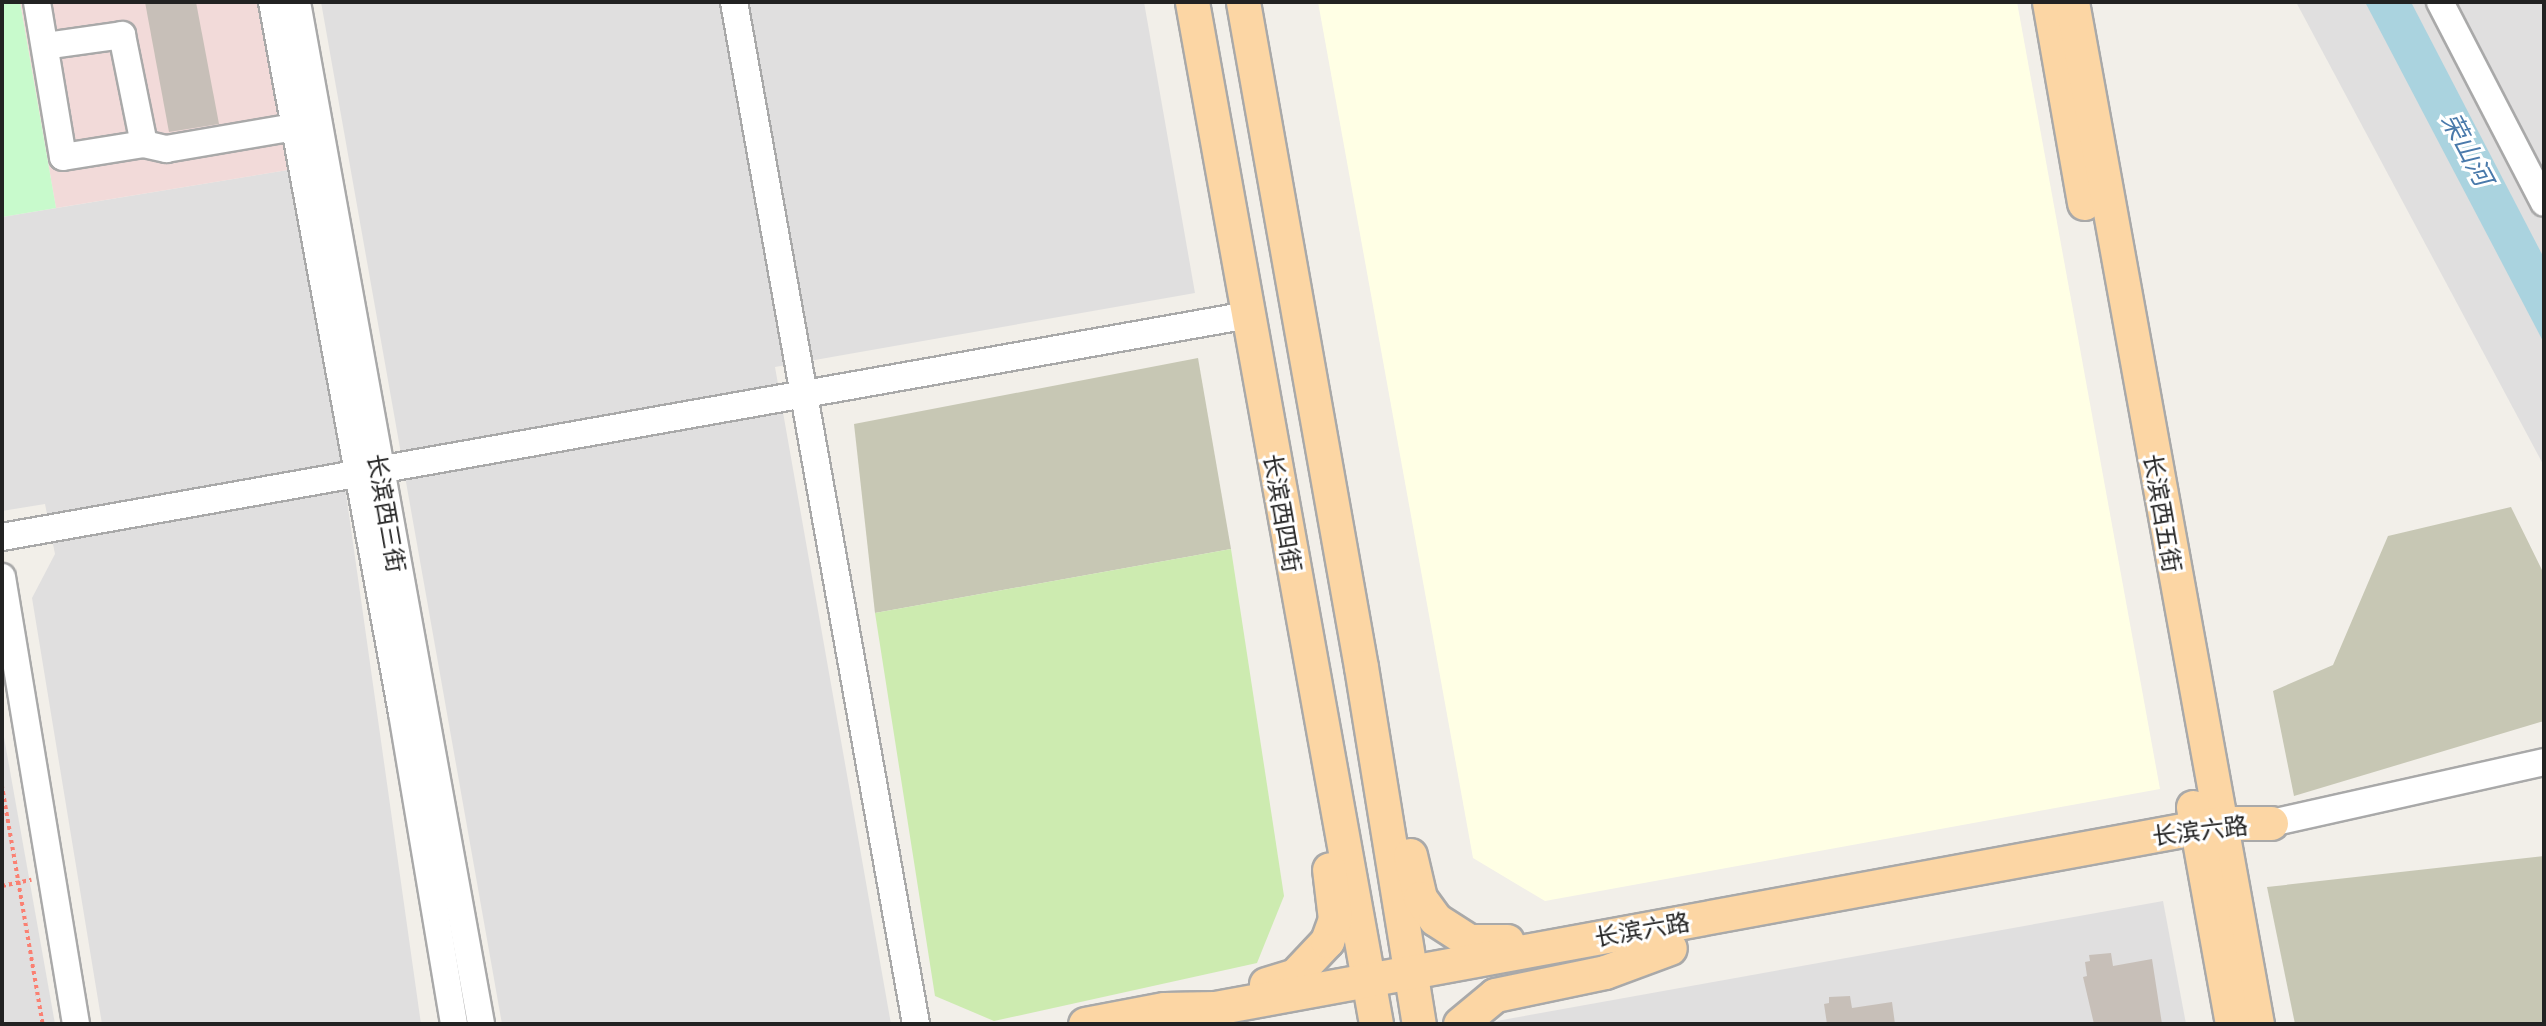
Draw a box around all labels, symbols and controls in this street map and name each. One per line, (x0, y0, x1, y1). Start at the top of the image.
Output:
water label: 荣山河 (2435, 107, 2499, 191)
street label: 长滨西三街 (362, 451, 412, 575)
street label: 长滨西四街 (1258, 451, 1308, 575)
street label: 长滨西五街 (2138, 451, 2188, 575)
street label: 长滨六路 (2151, 810, 2249, 850)
street label: 长滨六路 (1592, 906, 1692, 952)

